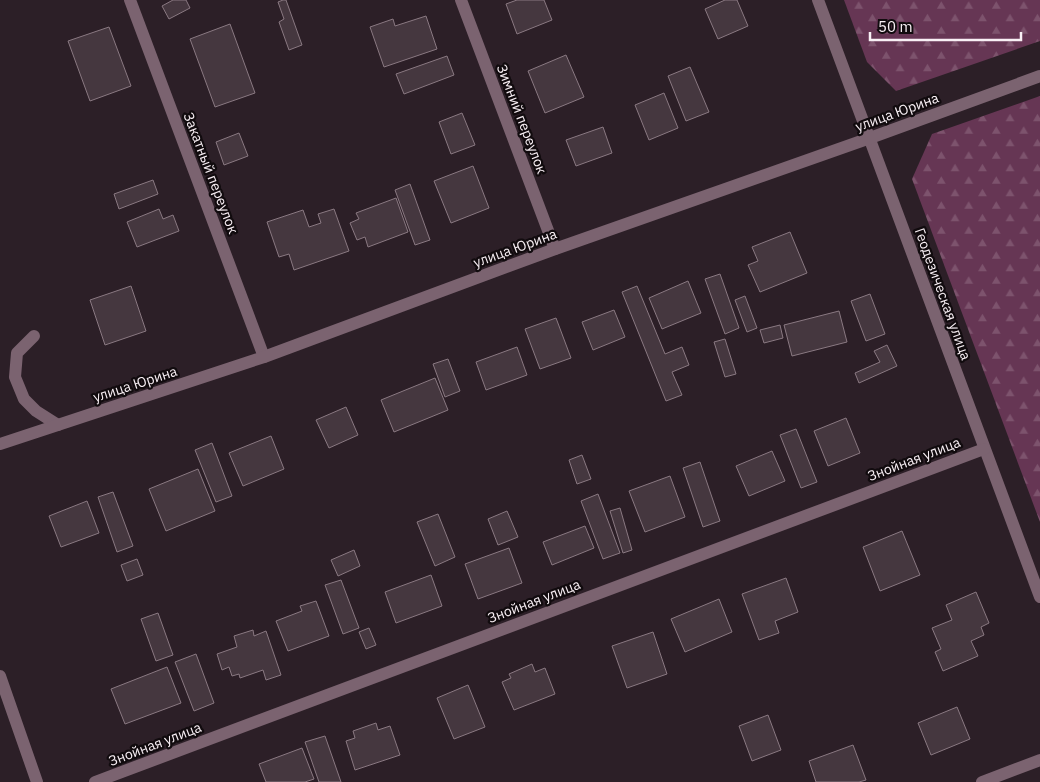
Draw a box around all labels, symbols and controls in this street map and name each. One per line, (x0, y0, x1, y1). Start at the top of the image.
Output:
scale bar (870, 10, 1021, 42)
text: 50 m (878, 17, 913, 36)
street label: Зимний переулок (493, 62, 551, 177)
street label: улица Юрина (853, 88, 942, 135)
street label: Закатный переулок (180, 110, 243, 237)
street label: улица Юрина (471, 224, 560, 271)
street label: Геодезическая улица (911, 225, 975, 363)
street label: улица Юрина (91, 362, 180, 406)
street label: Знойная улица (865, 433, 963, 485)
street label: Знойная улица (485, 575, 583, 627)
street label: Знойная улица (106, 718, 204, 770)

